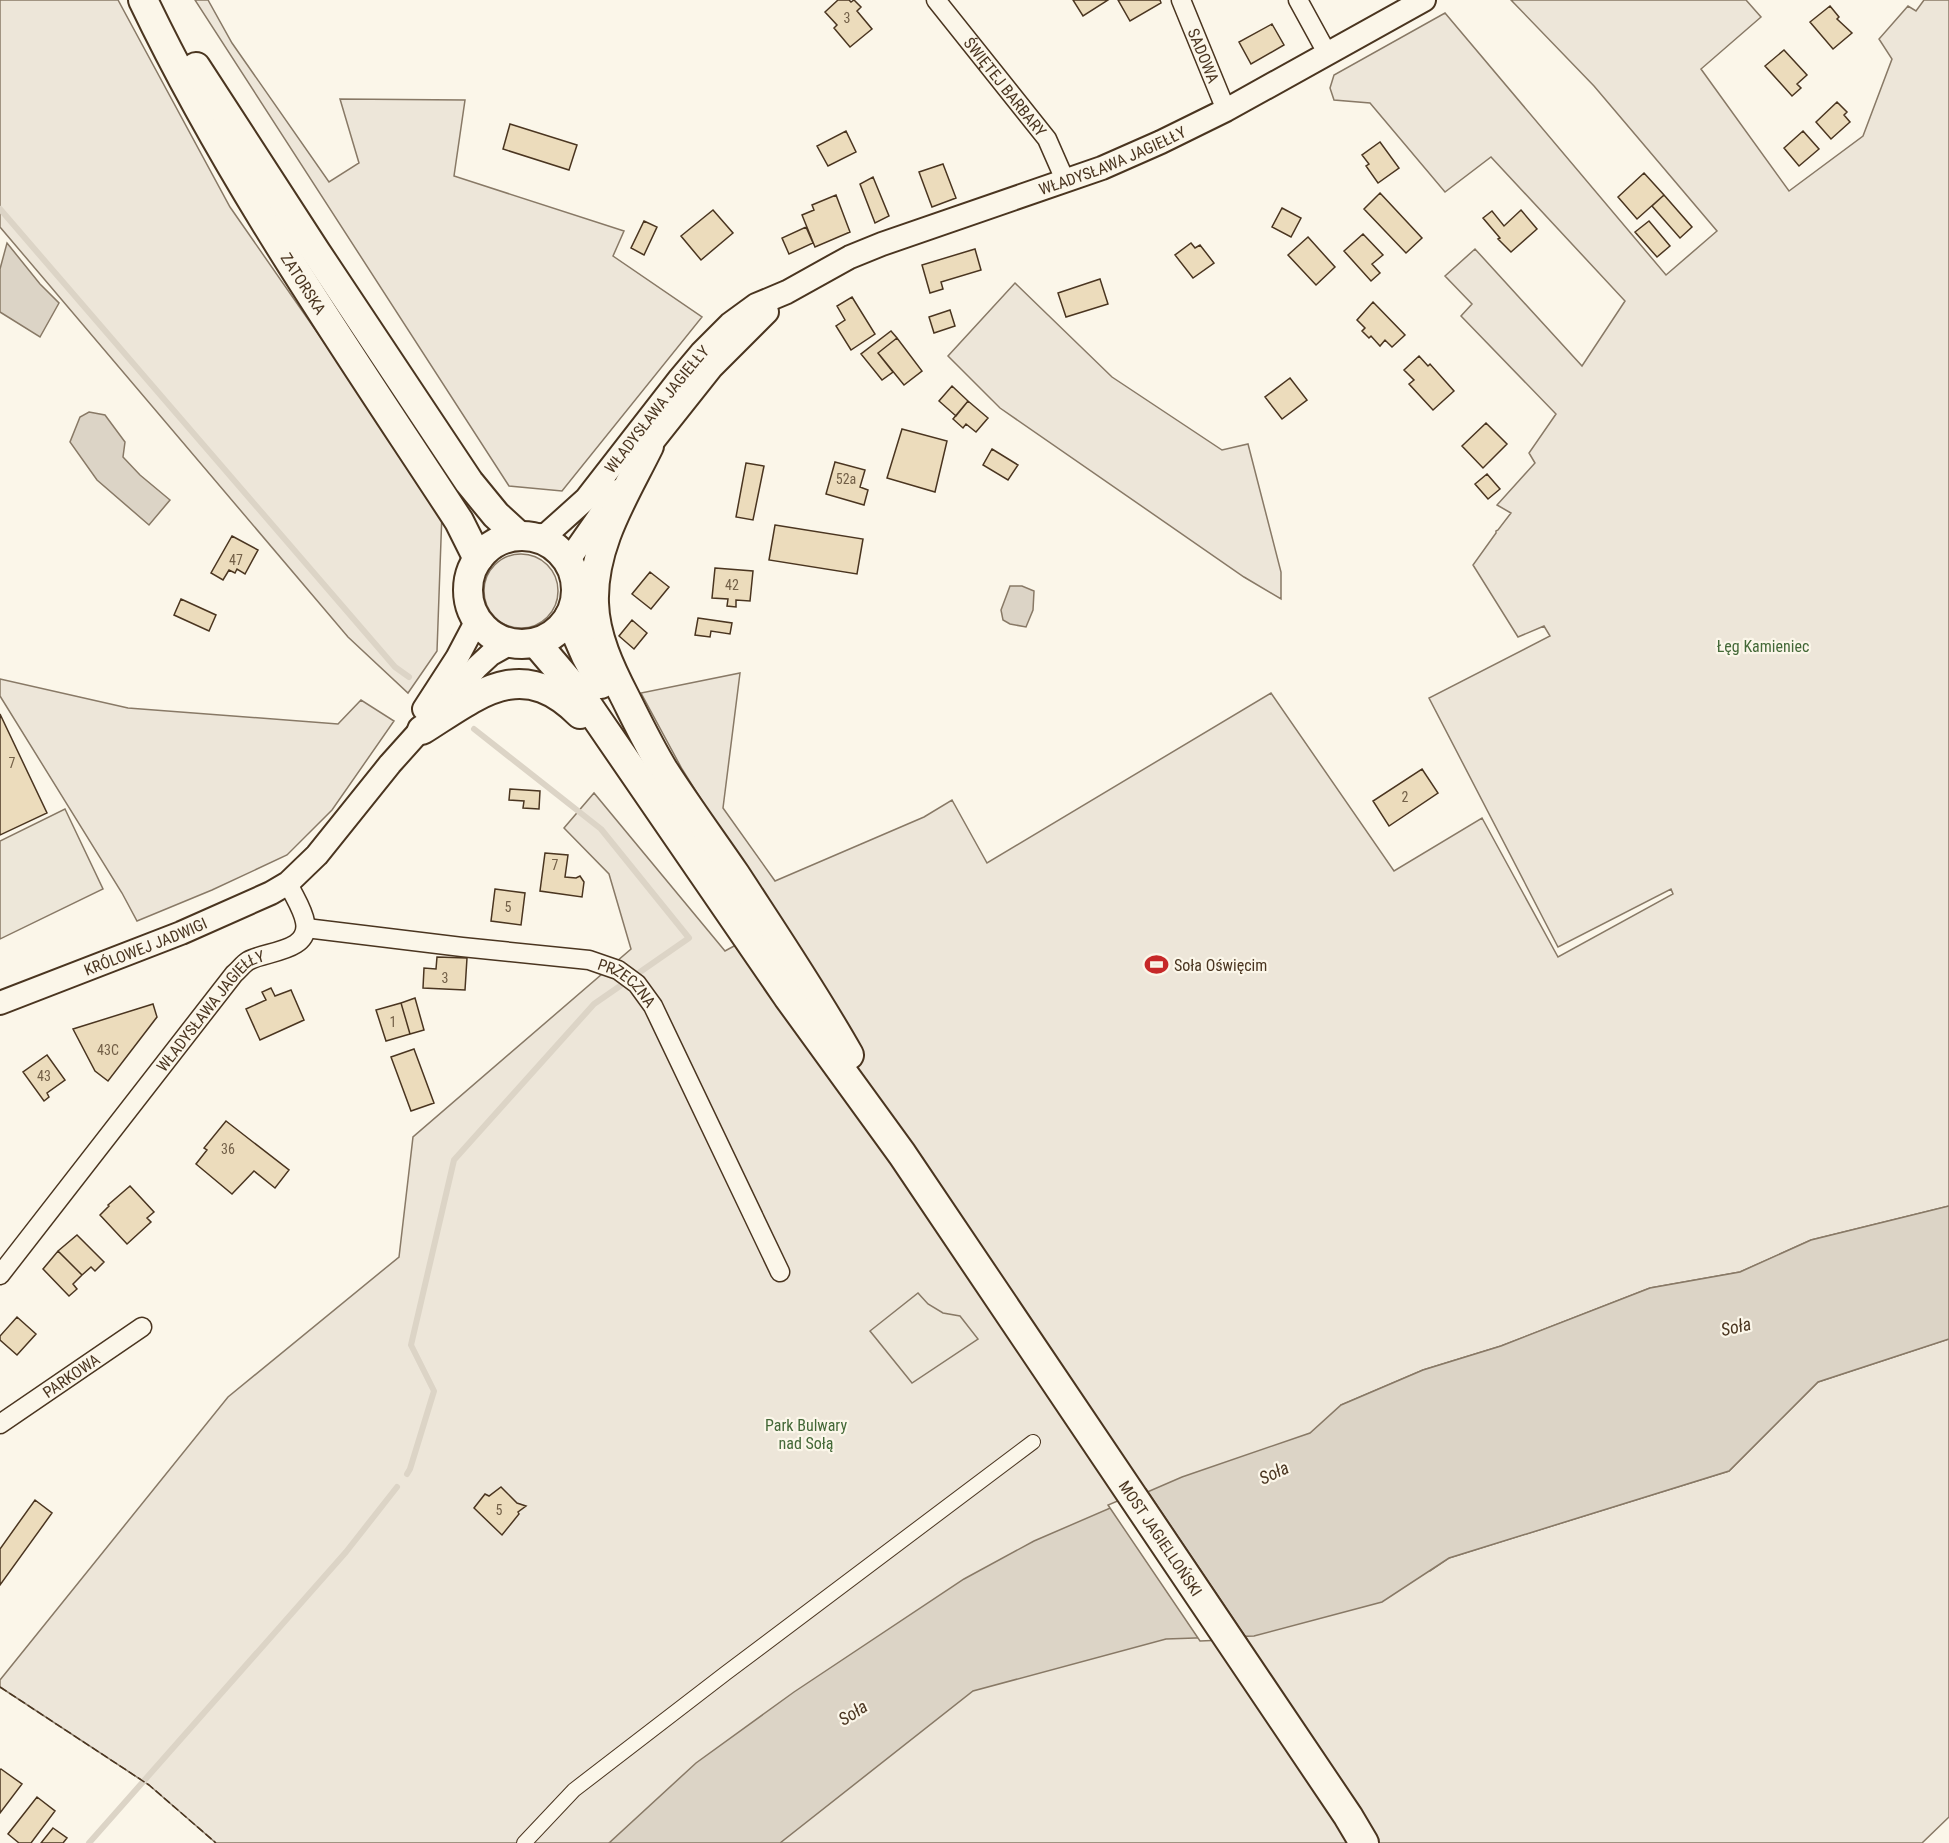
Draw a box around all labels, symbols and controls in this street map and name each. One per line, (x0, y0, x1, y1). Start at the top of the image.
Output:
house number: 3 (844, 10, 850, 26)
street label: SADOWA (1184, 26, 1223, 86)
street label: ŚWIĘTEJ BARBARY (960, 34, 1050, 141)
street label: WŁADYSŁAWA JAGIEŁŁY (1036, 122, 1190, 199)
street label: ZATORSKA (277, 249, 330, 318)
street label: WŁADYSŁAWA JAGIEŁŁY (601, 341, 713, 477)
house number: 52a (836, 471, 856, 487)
house number: 47 (229, 552, 243, 568)
house number: 42 (725, 577, 739, 593)
park label: Łęg Kamieniec (1717, 637, 1809, 656)
house number: 7 (9, 755, 16, 771)
house number: 2 (1402, 789, 1409, 805)
house number: 7 (552, 857, 559, 873)
house number: 5 (505, 899, 512, 915)
street label: KRÓLOWEJ JADWIGI (81, 914, 210, 980)
street label: WŁADYSŁAWA JAGIEŁŁY (153, 946, 267, 1076)
sports icon: Soła Oświęcim (1143, 952, 1169, 978)
street label: PRZECZNA (595, 955, 660, 1011)
place label: Soła Oświęcim (1174, 956, 1267, 975)
house number: 3 (442, 970, 448, 986)
house number: 1 (390, 1014, 396, 1030)
house number: 43C (97, 1042, 119, 1058)
house number: 43 (37, 1068, 51, 1084)
house number: 36 (221, 1141, 235, 1157)
water label: Soła (1719, 1313, 1753, 1340)
street label: PARKOWA (39, 1350, 103, 1402)
park label: Park Bulwary nad Sołą (765, 1416, 847, 1453)
water label: Soła (1256, 1457, 1292, 1489)
street label: MOST JAGIELLOŃSKI (1115, 1477, 1206, 1600)
house number: 5 (496, 1502, 503, 1518)
water label: Soła (834, 1695, 871, 1730)

